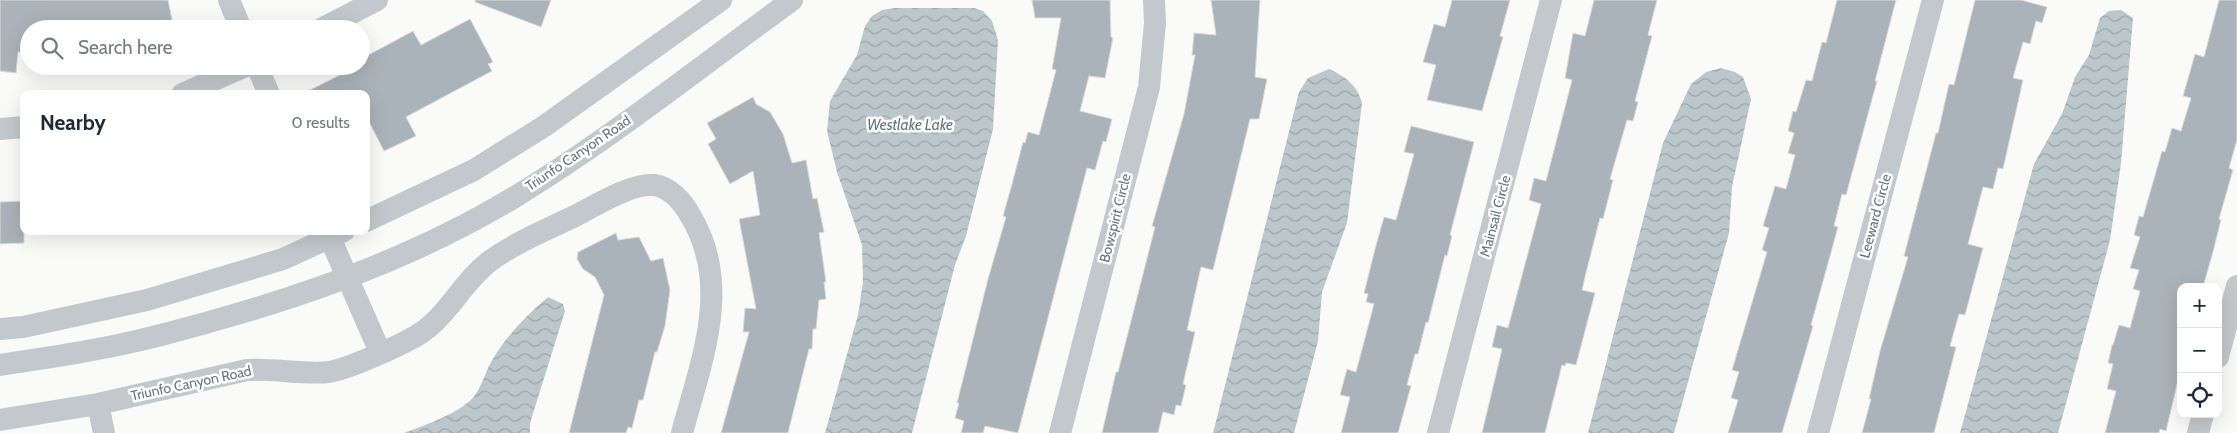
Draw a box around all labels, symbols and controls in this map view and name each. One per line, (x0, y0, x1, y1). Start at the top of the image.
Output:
search box (20, 20, 370, 75)
icon: search (38, 34, 66, 62)
text: Search here (78, 36, 172, 59)
text: Nearby (40, 110, 106, 135)
street label: Triunfo Canyon Road (522, 111, 634, 195)
text: 0 results (291, 113, 350, 132)
water label: Westlake Lake (867, 116, 953, 134)
street label: Bowspirit Circle (1095, 172, 1135, 264)
street label: Leeward Circle (1855, 172, 1895, 260)
street label: Mainsail Circle (1475, 173, 1515, 259)
map controls (2177, 283, 2222, 418)
button: + (2177, 283, 2222, 328)
button: − (2177, 328, 2222, 373)
street label: Triunfo Canyon Road (129, 361, 253, 405)
button: locate (2177, 373, 2222, 418)

